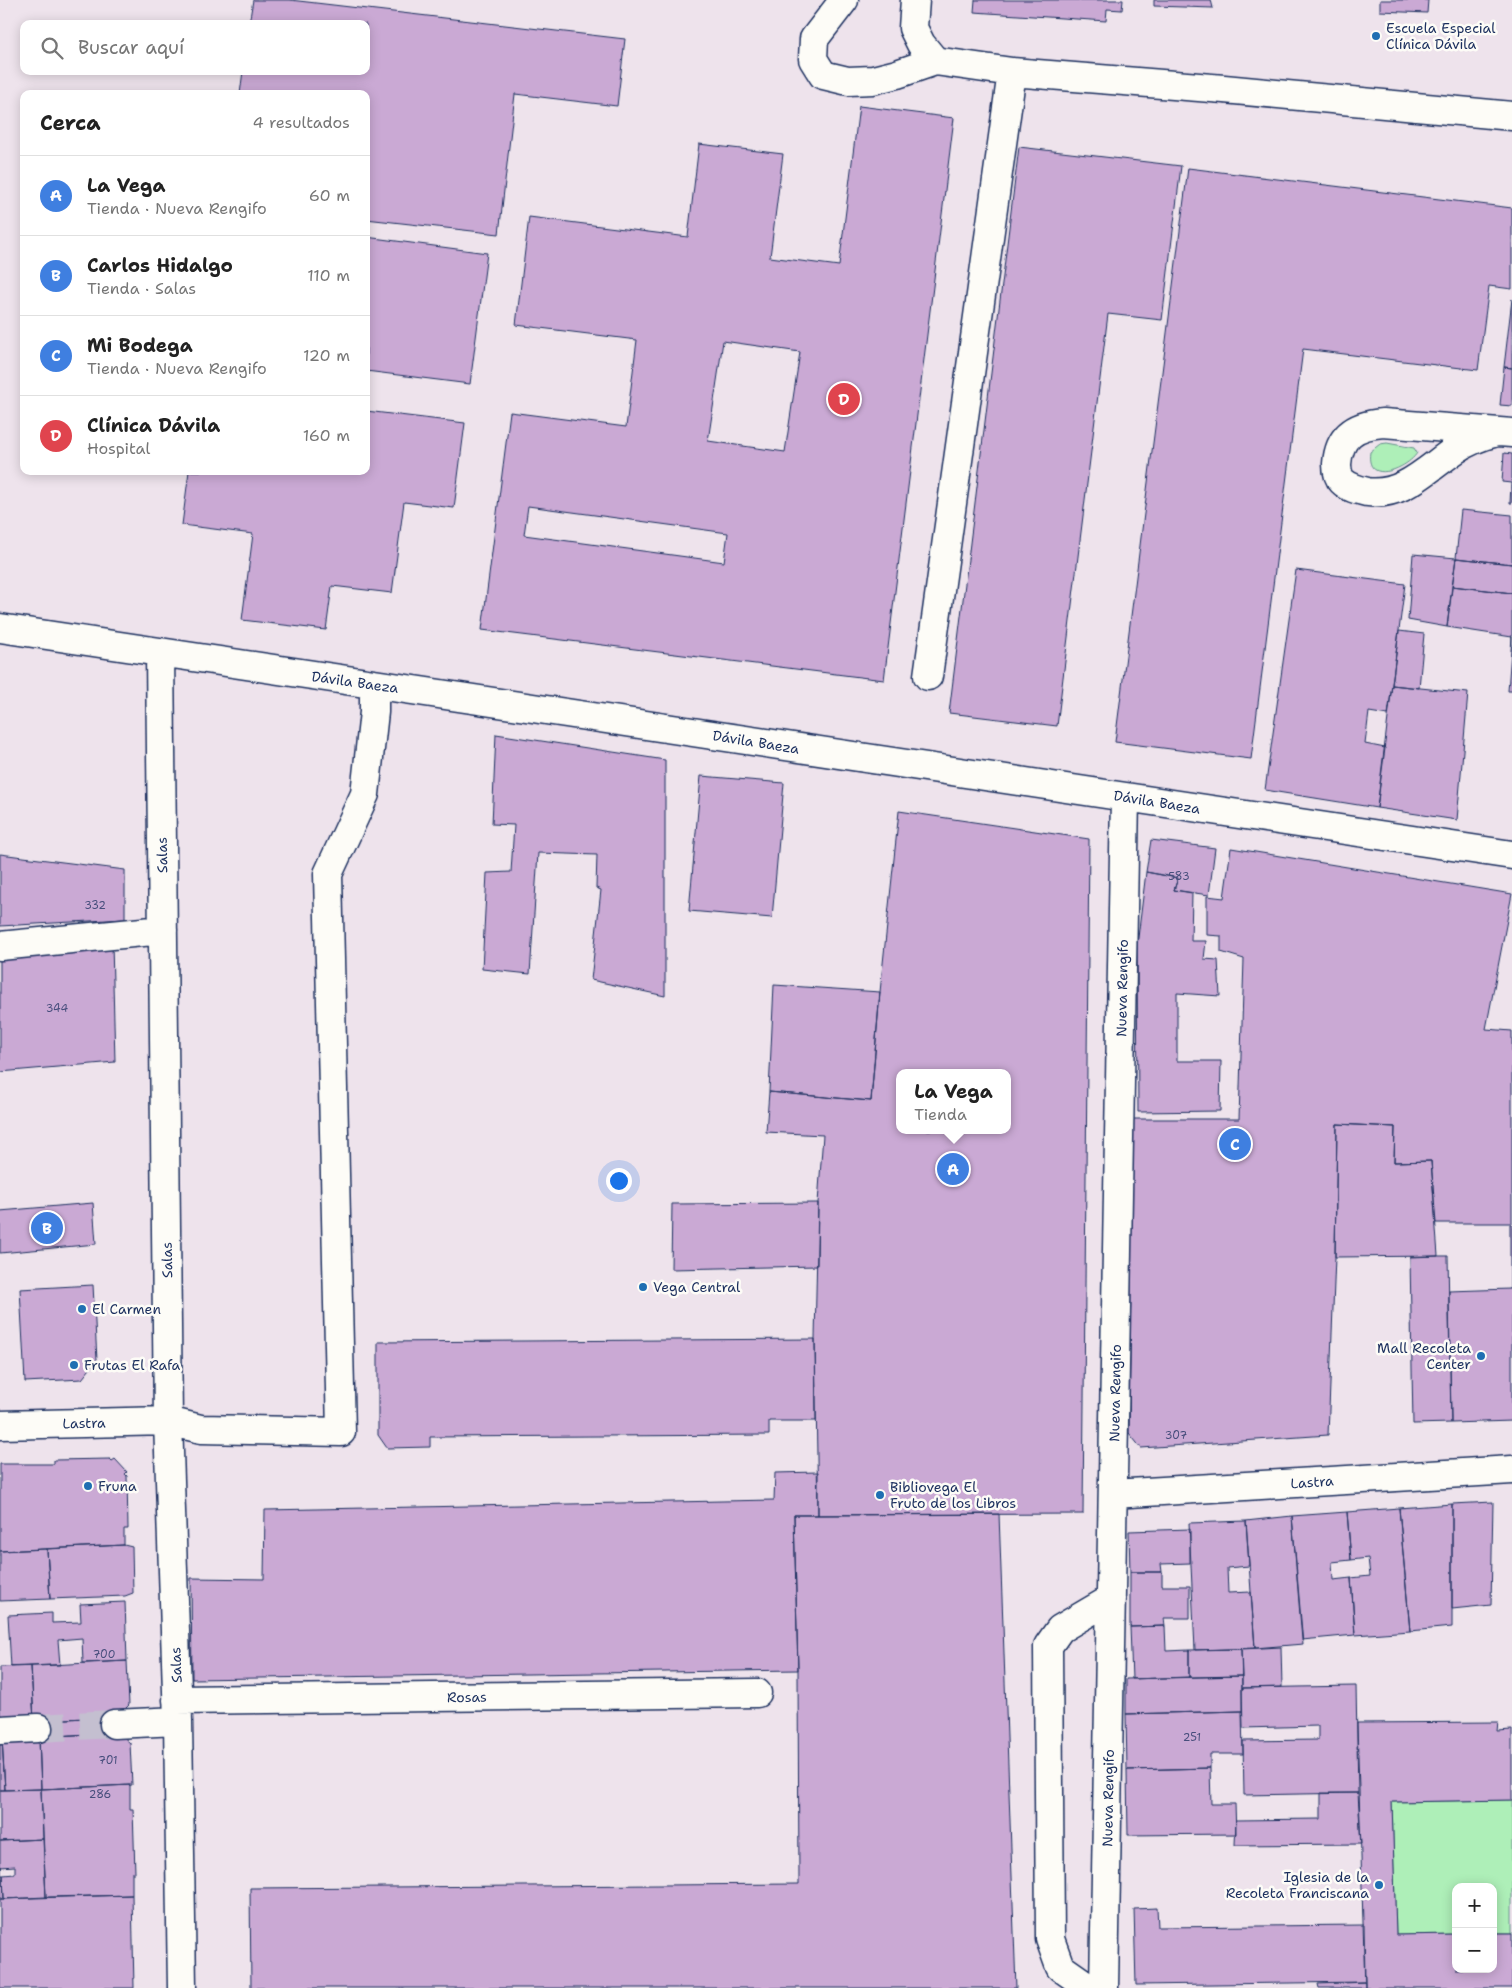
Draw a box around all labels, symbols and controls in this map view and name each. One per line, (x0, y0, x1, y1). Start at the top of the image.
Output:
place label: Escuela Especial Clínica Dávila (1386, 19, 1496, 53)
search box (20, 20, 370, 75)
marker: Escuela Especial Clínica Dávila (1370, 30, 1382, 42)
icon: search (38, 34, 66, 62)
text: Buscar aquí (78, 35, 184, 60)
text: Cerca (40, 109, 101, 137)
text: 4 resultados (252, 112, 350, 133)
text: La Vega (87, 173, 166, 198)
text: A (50, 185, 62, 206)
text: 60 m (309, 185, 350, 206)
text: Tienda · Nueva Rengifo (87, 198, 267, 219)
text: Carlos Hidalgo (87, 253, 233, 278)
text: B (51, 265, 61, 286)
text: 110 m (307, 265, 350, 286)
text: Tienda · Salas (87, 278, 196, 299)
text: Mi Bodega (87, 333, 193, 358)
text: C (51, 345, 61, 366)
text: 120 m (303, 345, 350, 366)
text: Tienda · Nueva Rengifo (87, 358, 267, 379)
pin: D (828, 380, 860, 418)
text: Clínica Dávila (87, 413, 220, 438)
text: D (50, 425, 62, 446)
text: 160 m (303, 425, 350, 446)
text: Hospital (87, 438, 150, 459)
street label: Dávila Baeza (311, 667, 400, 697)
street label: Dávila Baeza (711, 726, 801, 758)
street label: Dávila Baeza (1112, 786, 1202, 818)
street label: Salas (153, 837, 171, 873)
house number: 583 (1168, 869, 1190, 884)
house number: 332 (84, 898, 106, 913)
street label: Nueva Rengifo (1112, 939, 1132, 1037)
house number: 344 (46, 1001, 68, 1016)
popup (896, 1069, 1011, 1134)
text: La Vega (914, 1079, 993, 1104)
text: Tienda (914, 1104, 967, 1125)
pin: C (1219, 1125, 1251, 1163)
pin: A (937, 1150, 969, 1188)
your location (606, 1168, 632, 1194)
pin: B (31, 1209, 63, 1247)
street label: Salas (158, 1242, 176, 1278)
place label: Vega Central (653, 1278, 741, 1296)
marker: Vega Central (637, 1281, 649, 1293)
place label: El Carmen (92, 1300, 161, 1318)
marker: El Carmen (76, 1303, 88, 1315)
place label: Mall Recoleta Center (1377, 1339, 1471, 1373)
street label: Nueva Rengifo (1105, 1344, 1125, 1442)
marker: Mall Recoleta Center (1475, 1350, 1487, 1362)
place label: Frutas El Rafa (84, 1356, 181, 1374)
marker: Frutas El Rafa (68, 1359, 80, 1371)
street label: Lastra (62, 1414, 106, 1432)
house number: 307 (1165, 1428, 1187, 1443)
street label: Lastra (1290, 1471, 1334, 1492)
place label: Fruna (98, 1477, 137, 1495)
place label: Bibliovega El Fruto de los Libros (890, 1478, 1016, 1512)
marker: Fruna (82, 1480, 94, 1492)
marker: Bibliovega El Fruto de los Libros (874, 1489, 886, 1501)
house number: 700 (93, 1647, 115, 1662)
street label: Salas (166, 1647, 186, 1683)
street label: Rosas (447, 1688, 487, 1706)
house number: 251 (1183, 1730, 1201, 1745)
street label: Nueva Rengifo (1098, 1749, 1118, 1847)
house number: 701 (98, 1753, 118, 1768)
house number: 286 (89, 1787, 111, 1802)
place label: Iglesia de la Recoleta Franciscana (1226, 1868, 1369, 1902)
marker: Iglesia de la Recoleta Franciscana (1373, 1879, 1385, 1891)
map controls (1452, 1883, 1497, 1973)
button: + (1452, 1883, 1497, 1928)
button: − (1452, 1928, 1497, 1973)

